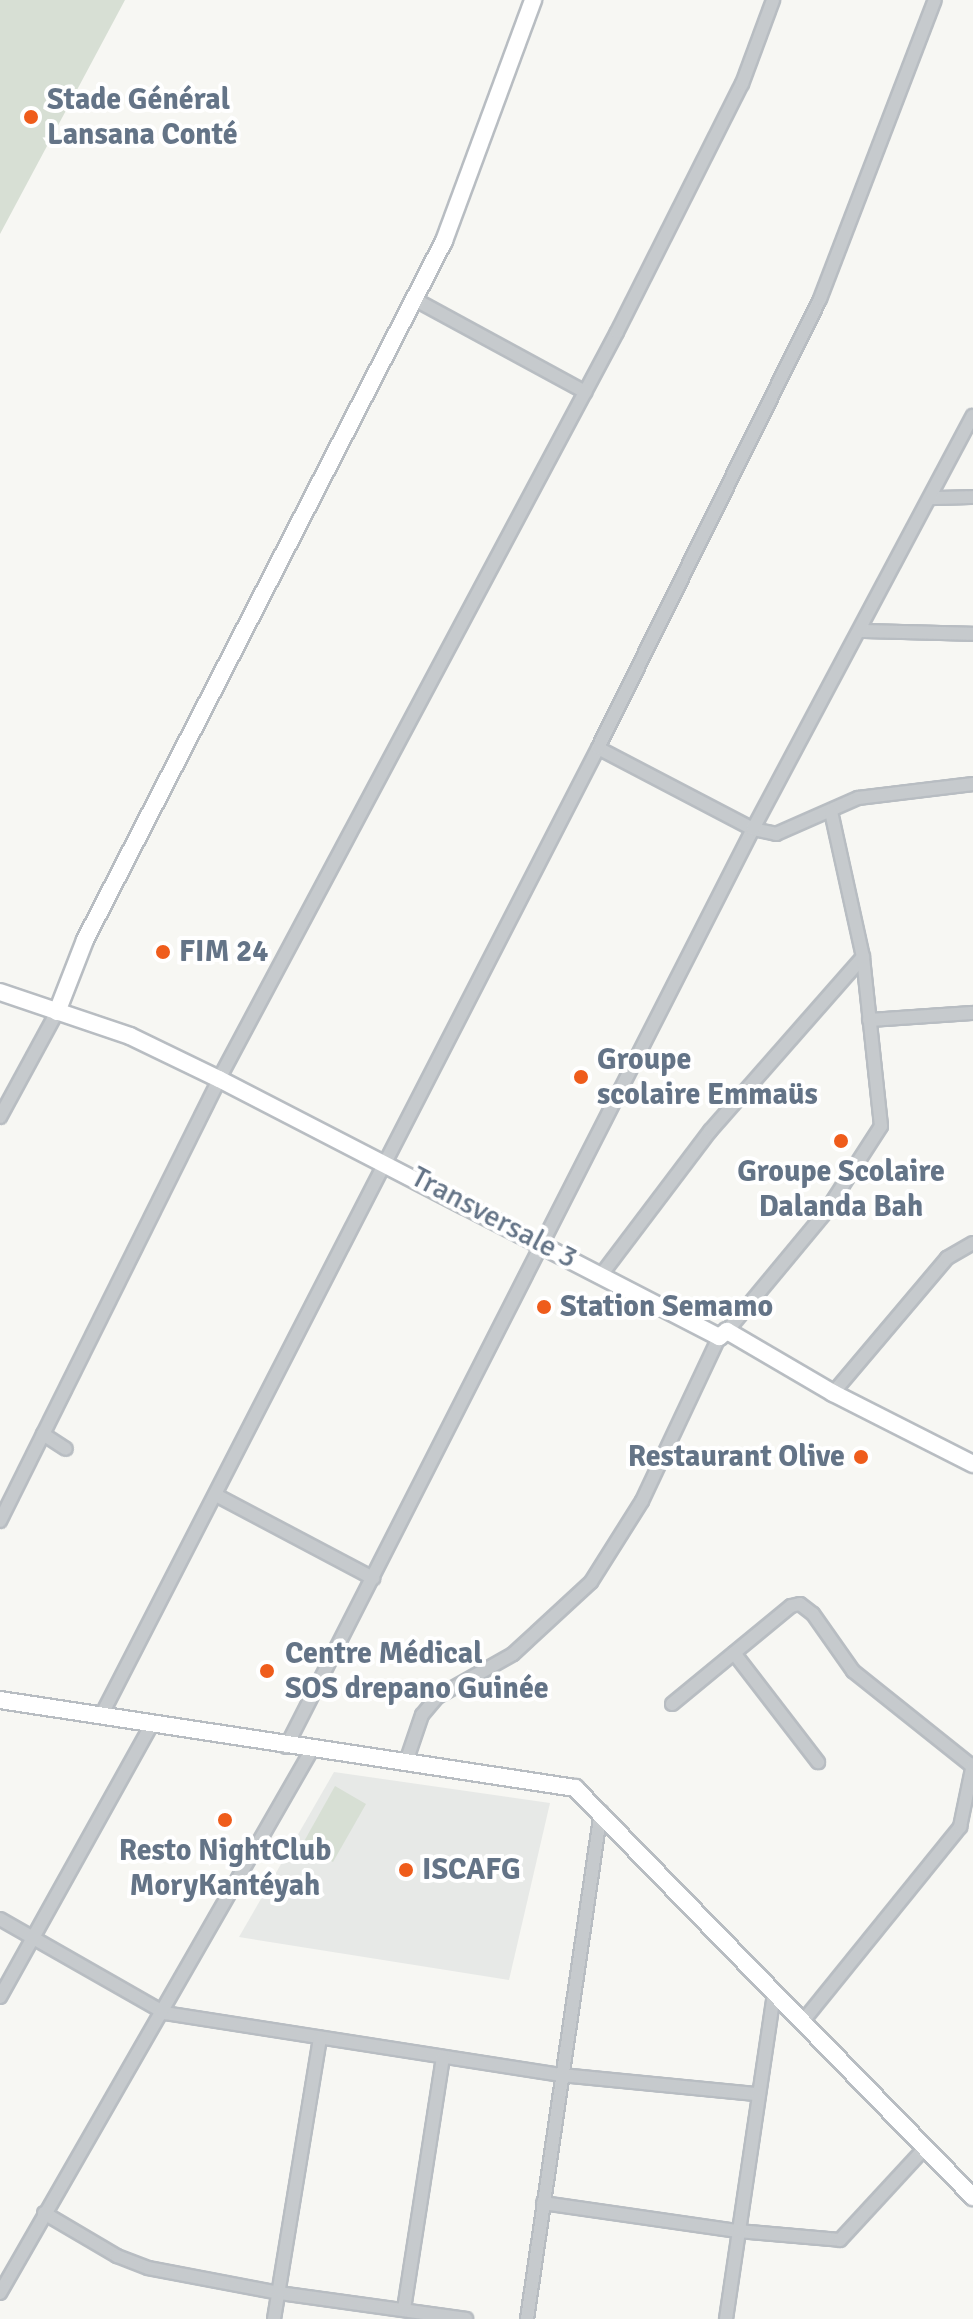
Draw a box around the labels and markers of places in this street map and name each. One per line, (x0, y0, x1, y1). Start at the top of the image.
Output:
place label: Stade Général Lansana Conté (47, 82, 238, 152)
marker: Stade Général Lansana Conté (22, 108, 40, 126)
place label: FIM 24 (179, 934, 269, 970)
marker: FIM 24 (154, 943, 172, 961)
place label: Groupe scolaire Emmaüs (597, 1042, 818, 1112)
marker: Groupe scolaire Emmaüs (572, 1068, 590, 1086)
marker: Groupe Scolaire Dalanda Bah (832, 1132, 850, 1150)
place label: Groupe Scolaire Dalanda Bah (737, 1154, 945, 1224)
place label: Station Semamo (560, 1289, 773, 1325)
marker: Station Semamo (535, 1298, 553, 1316)
place label: Restaurant Olive (628, 1439, 845, 1475)
marker: Restaurant Olive (852, 1448, 870, 1466)
place label: Centre Médical SOS drepano Guinée (285, 1636, 549, 1706)
marker: Centre Médical SOS drepano Guinée (256, 1660, 278, 1682)
marker: Resto NightClub MoryKantéyah (216, 1811, 234, 1829)
place label: Resto NightClub MoryKantéyah (119, 1833, 331, 1904)
place label: ISCAFG (422, 1852, 521, 1888)
marker: ISCAFG (397, 1861, 415, 1879)

